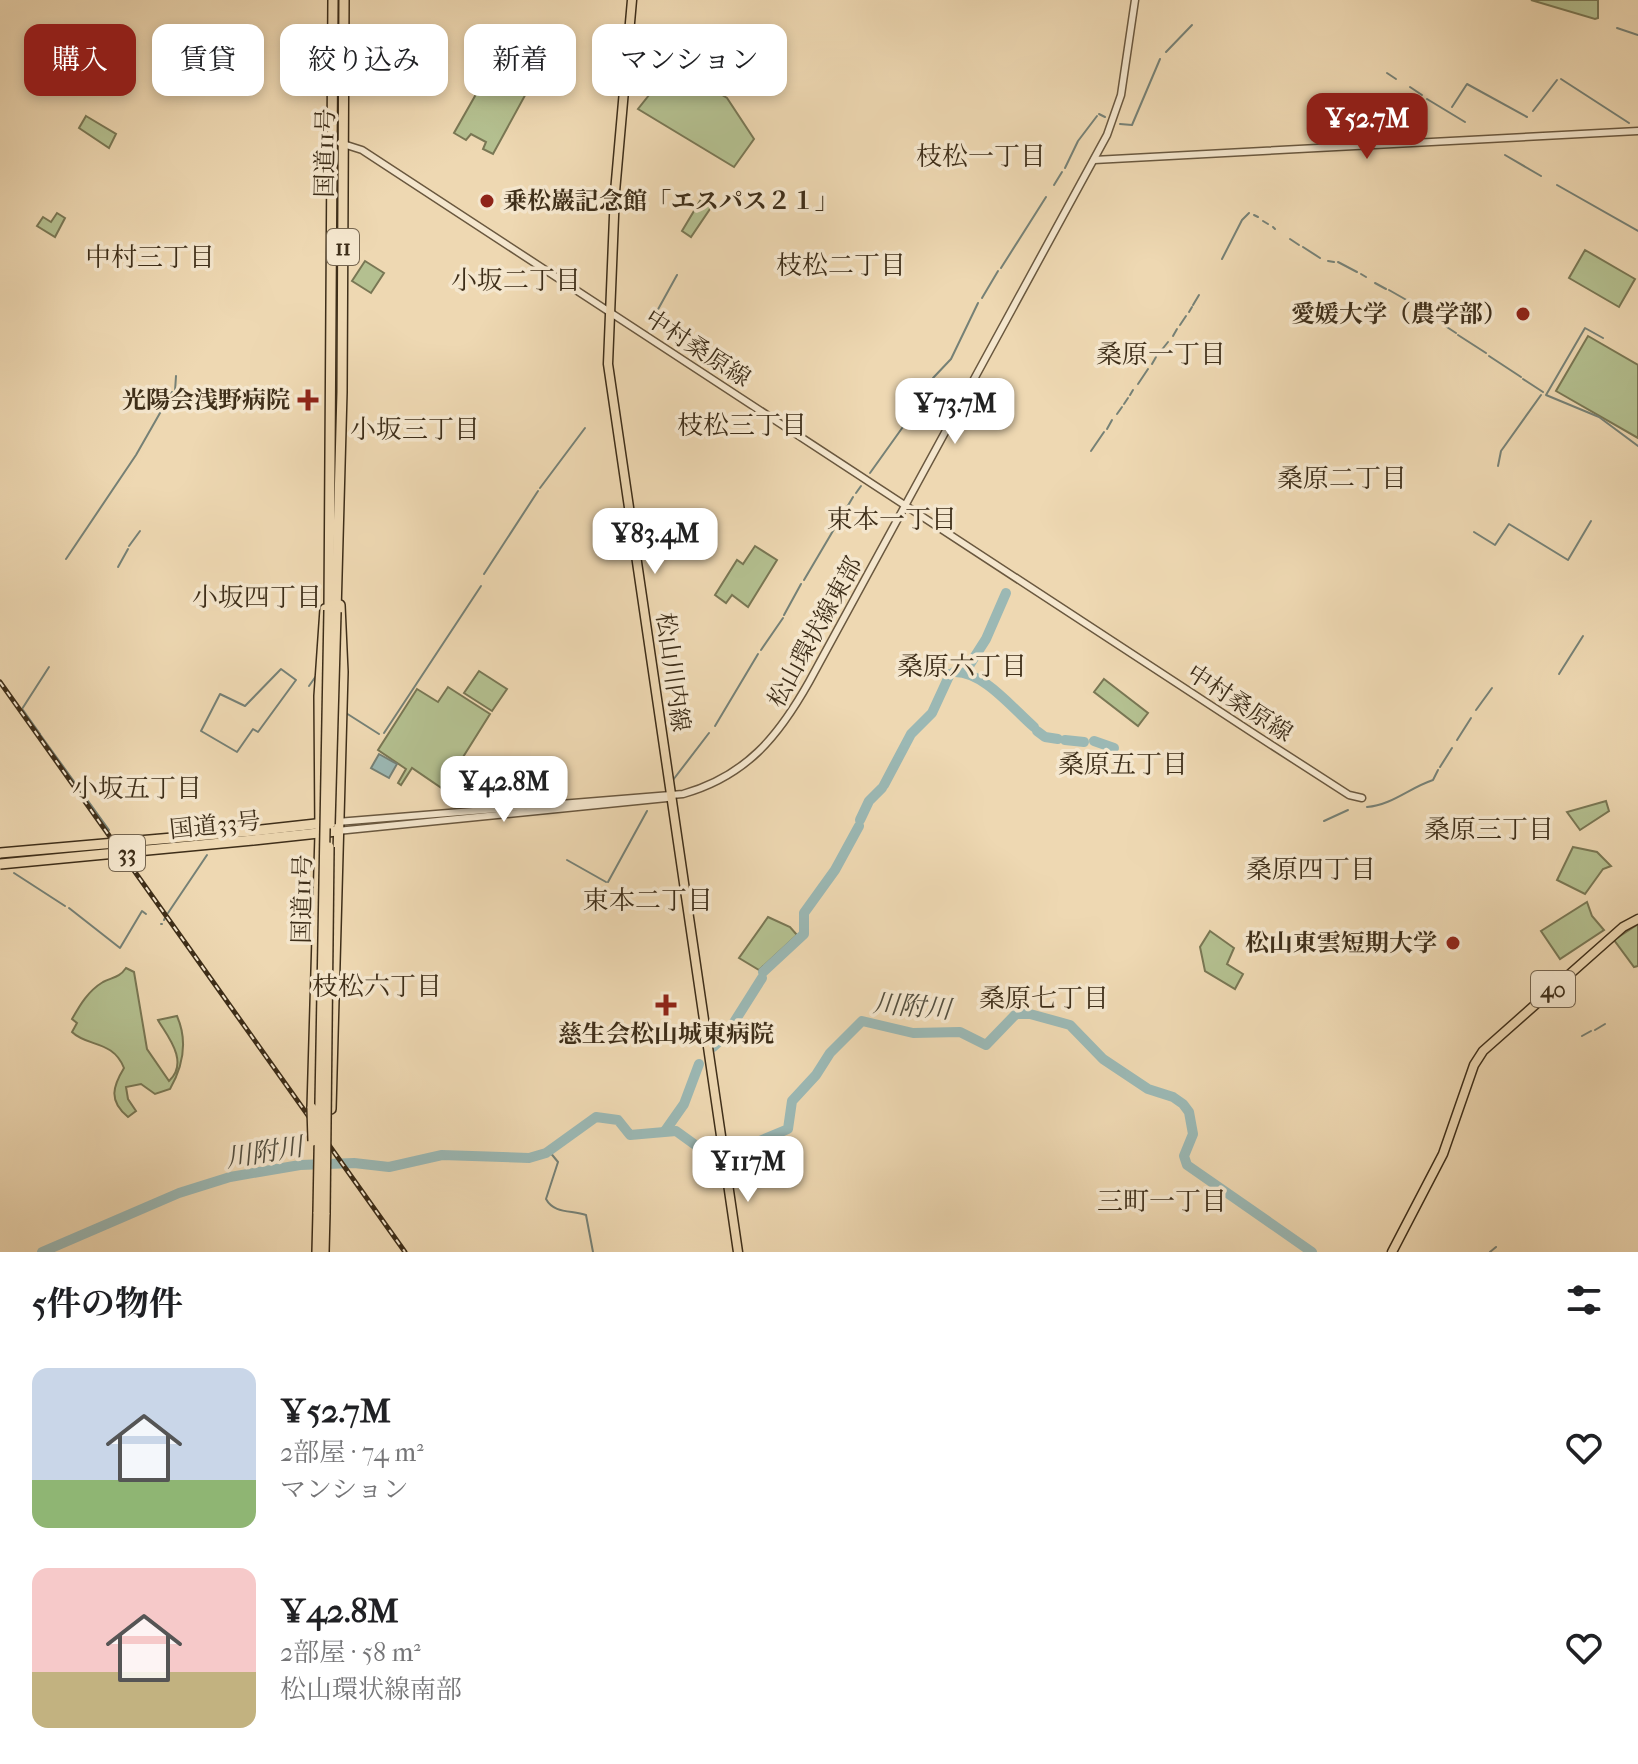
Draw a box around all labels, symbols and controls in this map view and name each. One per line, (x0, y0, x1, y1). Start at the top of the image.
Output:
chip: 購入 (24, 24, 136, 96)
chip: 賃貸 (152, 24, 264, 96)
chip: 絞り込み (280, 24, 448, 96)
chip: 新着 (464, 24, 576, 96)
chip: マンション (592, 24, 787, 96)
pin: ¥52.7M (1302, 93, 1432, 161)
text: ¥52.7M (1325, 103, 1409, 134)
street label: 国道11号 (310, 108, 340, 198)
district label: 枝松一丁目 (916, 141, 1046, 172)
place label: 乗松巖記念館「エスパス２１」 (503, 187, 839, 215)
marker: 乗松巖記念館「エスパス２１」 (478, 192, 496, 210)
road number: 11 (327, 229, 359, 265)
district label: 中村三丁目 (85, 242, 215, 273)
district label: 枝松二丁目 (776, 250, 906, 281)
district label: 小坂二丁目 (451, 265, 581, 296)
place label: 愛媛大学（農学部） (1291, 300, 1507, 328)
street label: 中村桑原線 (640, 304, 756, 392)
marker: 愛媛大学（農学部） (1514, 305, 1532, 323)
district label: 桑原一丁目 (1096, 339, 1226, 370)
pin: ¥73.7M (890, 378, 1020, 446)
place label: 光陽会浅野病院 (122, 386, 290, 414)
text: ¥73.7M (913, 388, 997, 419)
marker: 光陽会浅野病院 (297, 389, 319, 411)
district label: 枝松三丁目 (677, 410, 807, 441)
district label: 小坂三丁目 (350, 414, 480, 445)
district label: 桑原二丁目 (1277, 463, 1407, 494)
district label: 束本一丁目 (827, 504, 957, 535)
pin: ¥83.4M (590, 508, 720, 576)
text: ¥83.4M (611, 518, 699, 549)
street label: 松山環状線東部 (762, 552, 868, 712)
district label: 小坂四丁目 (192, 582, 322, 613)
street label: 松山川内線 (651, 611, 695, 733)
district label: 桑原六丁目 (897, 651, 1027, 682)
street label: 中村桑原線 (1182, 659, 1298, 747)
district label: 桑原五丁目 (1058, 749, 1188, 780)
pin: ¥42.8M (439, 756, 569, 824)
text: ¥42.8M (459, 766, 549, 797)
district label: 小坂五丁目 (72, 773, 202, 804)
street label: 国道33号 (168, 806, 262, 844)
district label: 桑原三丁目 (1424, 814, 1554, 845)
road number: 33 (109, 835, 145, 871)
street label: 国道11号 (287, 854, 317, 944)
district label: 桑原四丁目 (1246, 854, 1376, 885)
district label: 束本二丁目 (583, 885, 713, 916)
place label: 松山東雲短期大学 (1245, 929, 1437, 957)
marker: 松山東雲短期大学 (1444, 934, 1462, 952)
district label: 枝松六丁目 (312, 971, 442, 1002)
road number: 40 (1531, 971, 1575, 1007)
district label: 桑原七丁目 (979, 983, 1109, 1014)
water label: 川附川 (872, 988, 955, 1026)
marker: 慈生会松山城東病院 (655, 994, 677, 1016)
place label: 慈生会松山城東病院 (558, 1020, 774, 1048)
water label: 川附川 (223, 1131, 308, 1174)
pin: ¥117M (692, 1136, 804, 1204)
text: ¥117M (710, 1146, 786, 1177)
district label: 三町一丁目 (1097, 1186, 1227, 1217)
icon: filters (1562, 1278, 1606, 1322)
text: 5件の物件 (32, 1284, 183, 1324)
text: ¥52.7M (280, 1391, 391, 1431)
icon: home (96, 1400, 192, 1496)
icon: heart (1562, 1426, 1606, 1470)
text: 2部屋 · 74 m² (280, 1437, 423, 1468)
text: マンション (280, 1474, 409, 1505)
text: ¥42.8M (280, 1591, 399, 1631)
icon: home (96, 1600, 192, 1696)
icon: heart (1562, 1626, 1606, 1670)
text: 2部屋 · 58 m² (280, 1637, 421, 1668)
text: 松山環状線南部 (280, 1674, 462, 1705)

